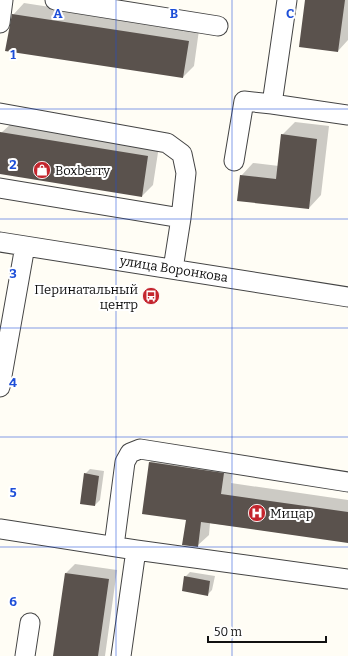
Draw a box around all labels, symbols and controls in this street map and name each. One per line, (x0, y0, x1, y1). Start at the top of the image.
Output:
text: A (53, 6, 63, 21)
text: B (170, 6, 178, 21)
text: C (286, 6, 294, 21)
text: 1 (10, 47, 16, 62)
text: 2 (9, 157, 17, 172)
shop icon: Boxberry (32, 160, 52, 180)
place label: Boxberry (55, 163, 110, 178)
street label: улица Воронкова (118, 253, 229, 285)
text: 3 (9, 266, 17, 281)
place label: Перинатальный центр (34, 282, 138, 312)
bus stop icon: Перинатальный центр (141, 286, 161, 306)
text: 4 (9, 375, 17, 390)
text: 5 (9, 485, 17, 500)
hospital icon: Мицар (247, 503, 267, 523)
place label: Мицар (270, 506, 314, 521)
text: 6 (9, 594, 17, 609)
scale bar (208, 618, 326, 644)
text: 50 m (214, 625, 243, 639)

